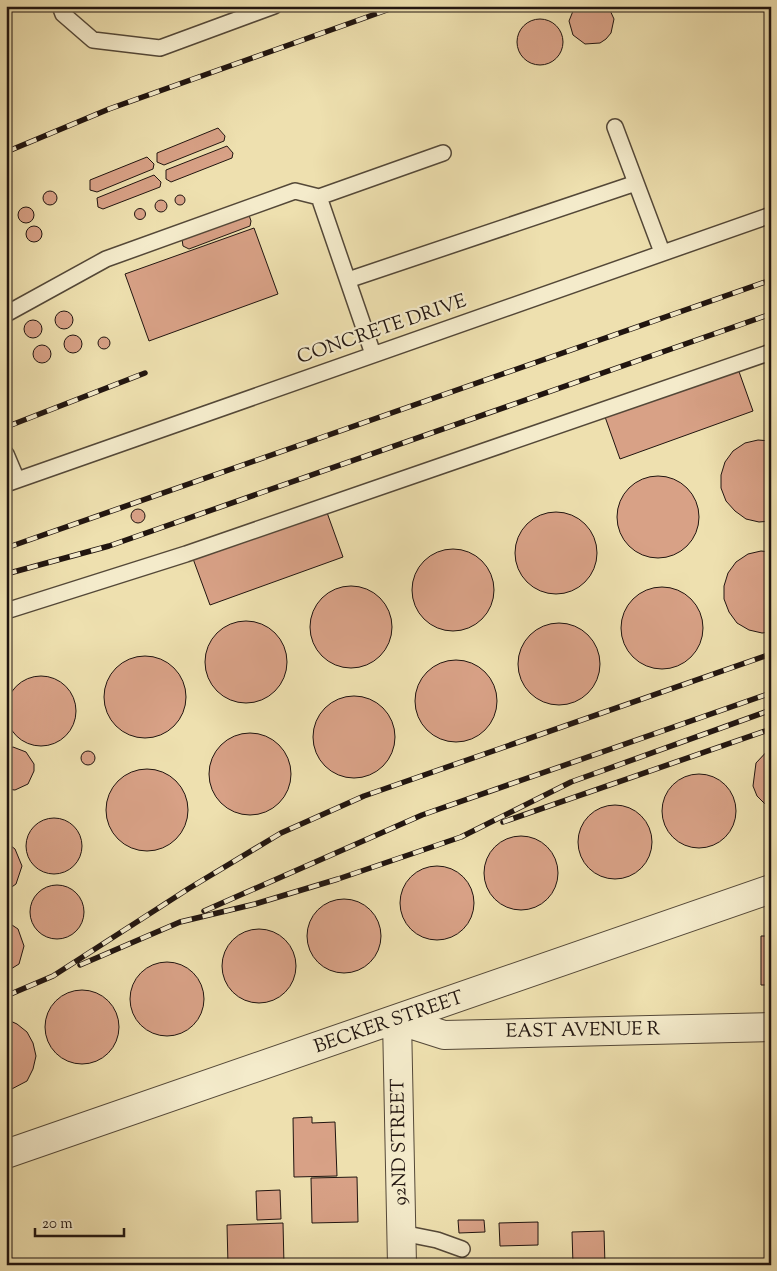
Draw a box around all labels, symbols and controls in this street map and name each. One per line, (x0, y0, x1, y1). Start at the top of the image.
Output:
street label: CONCRETE DRIVE (294, 288, 471, 372)
street label: BECKER STREET (311, 985, 467, 1061)
street label: EAST AVENUE R (505, 1016, 661, 1046)
street label: 92ND STREET (385, 1078, 415, 1206)
scale bar (35, 1206, 124, 1238)
text: 20 m (42, 1214, 73, 1235)

